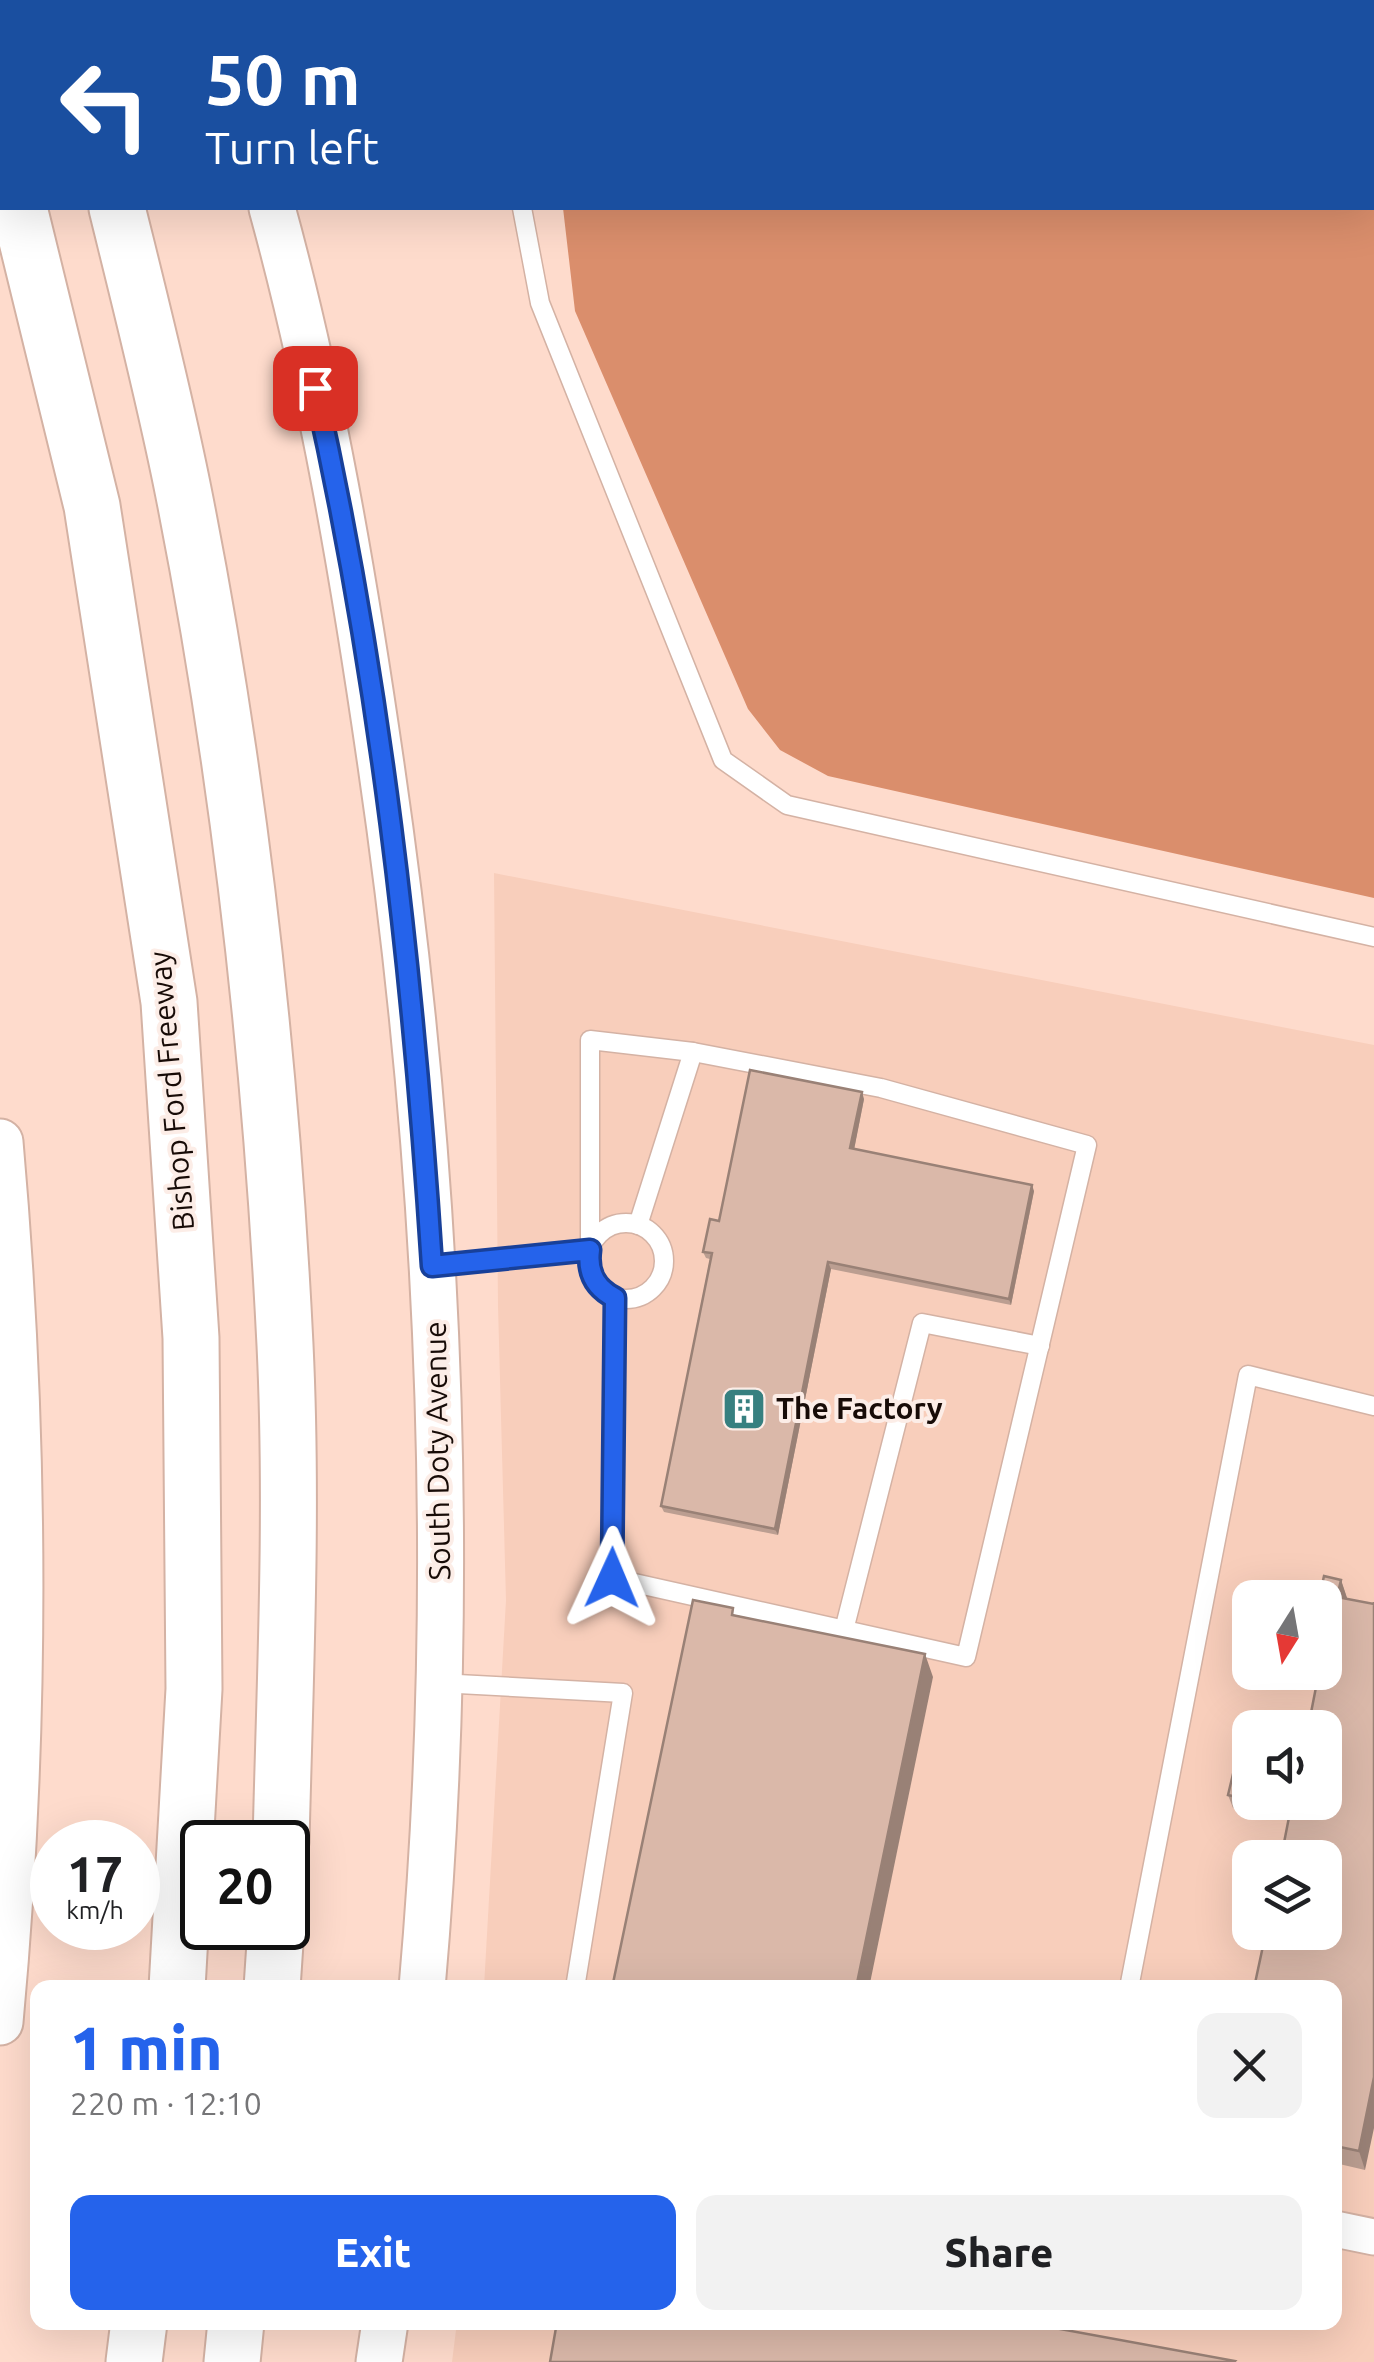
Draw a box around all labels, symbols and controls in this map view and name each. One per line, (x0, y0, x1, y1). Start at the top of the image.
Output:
icon: left (40, 40, 170, 170)
text: 50 m (205, 40, 361, 118)
text: Turn left (205, 122, 379, 173)
pin (273, 346, 358, 431)
icon: arrive (288, 361, 343, 416)
street label: Bishop Ford Freeway (142, 950, 200, 1232)
street label: South Doty Avenue (418, 1321, 456, 1581)
building icon: The Factory (721, 1386, 767, 1432)
place label: The Factory (776, 1391, 943, 1425)
position arrow (560, 1526, 664, 1630)
north arrow (1232, 1580, 1342, 1690)
map controls (1232, 1580, 1342, 1950)
button: sound (1232, 1710, 1342, 1820)
speed limit sign: 20 (180, 1820, 310, 1950)
button: layers (1232, 1840, 1342, 1950)
text: 17 (67, 1845, 123, 1901)
text: km/h (66, 1896, 124, 1924)
button: close (1197, 2013, 1302, 2118)
text: 1 min (70, 2014, 223, 2081)
text: 220 m · 12:10 (70, 2085, 262, 2121)
button: Exit (70, 2195, 676, 2310)
button: Share (696, 2195, 1302, 2310)

